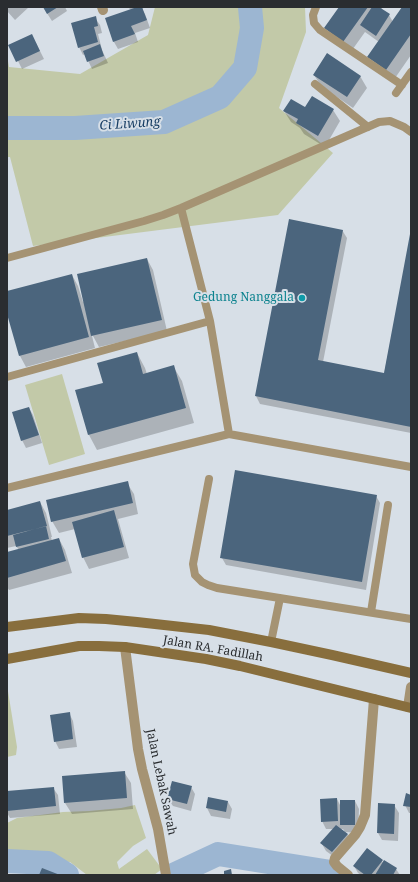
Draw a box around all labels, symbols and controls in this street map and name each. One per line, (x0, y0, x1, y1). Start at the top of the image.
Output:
water label: Ci Liwung (99, 114, 161, 134)
place label: Gedung Nanggala (193, 291, 294, 305)
marker: Gedung Nanggala (297, 293, 307, 303)
street label: Jalan RA. Fadillah (162, 633, 264, 665)
street label: Jalan Lebak Sawah (143, 727, 179, 837)

